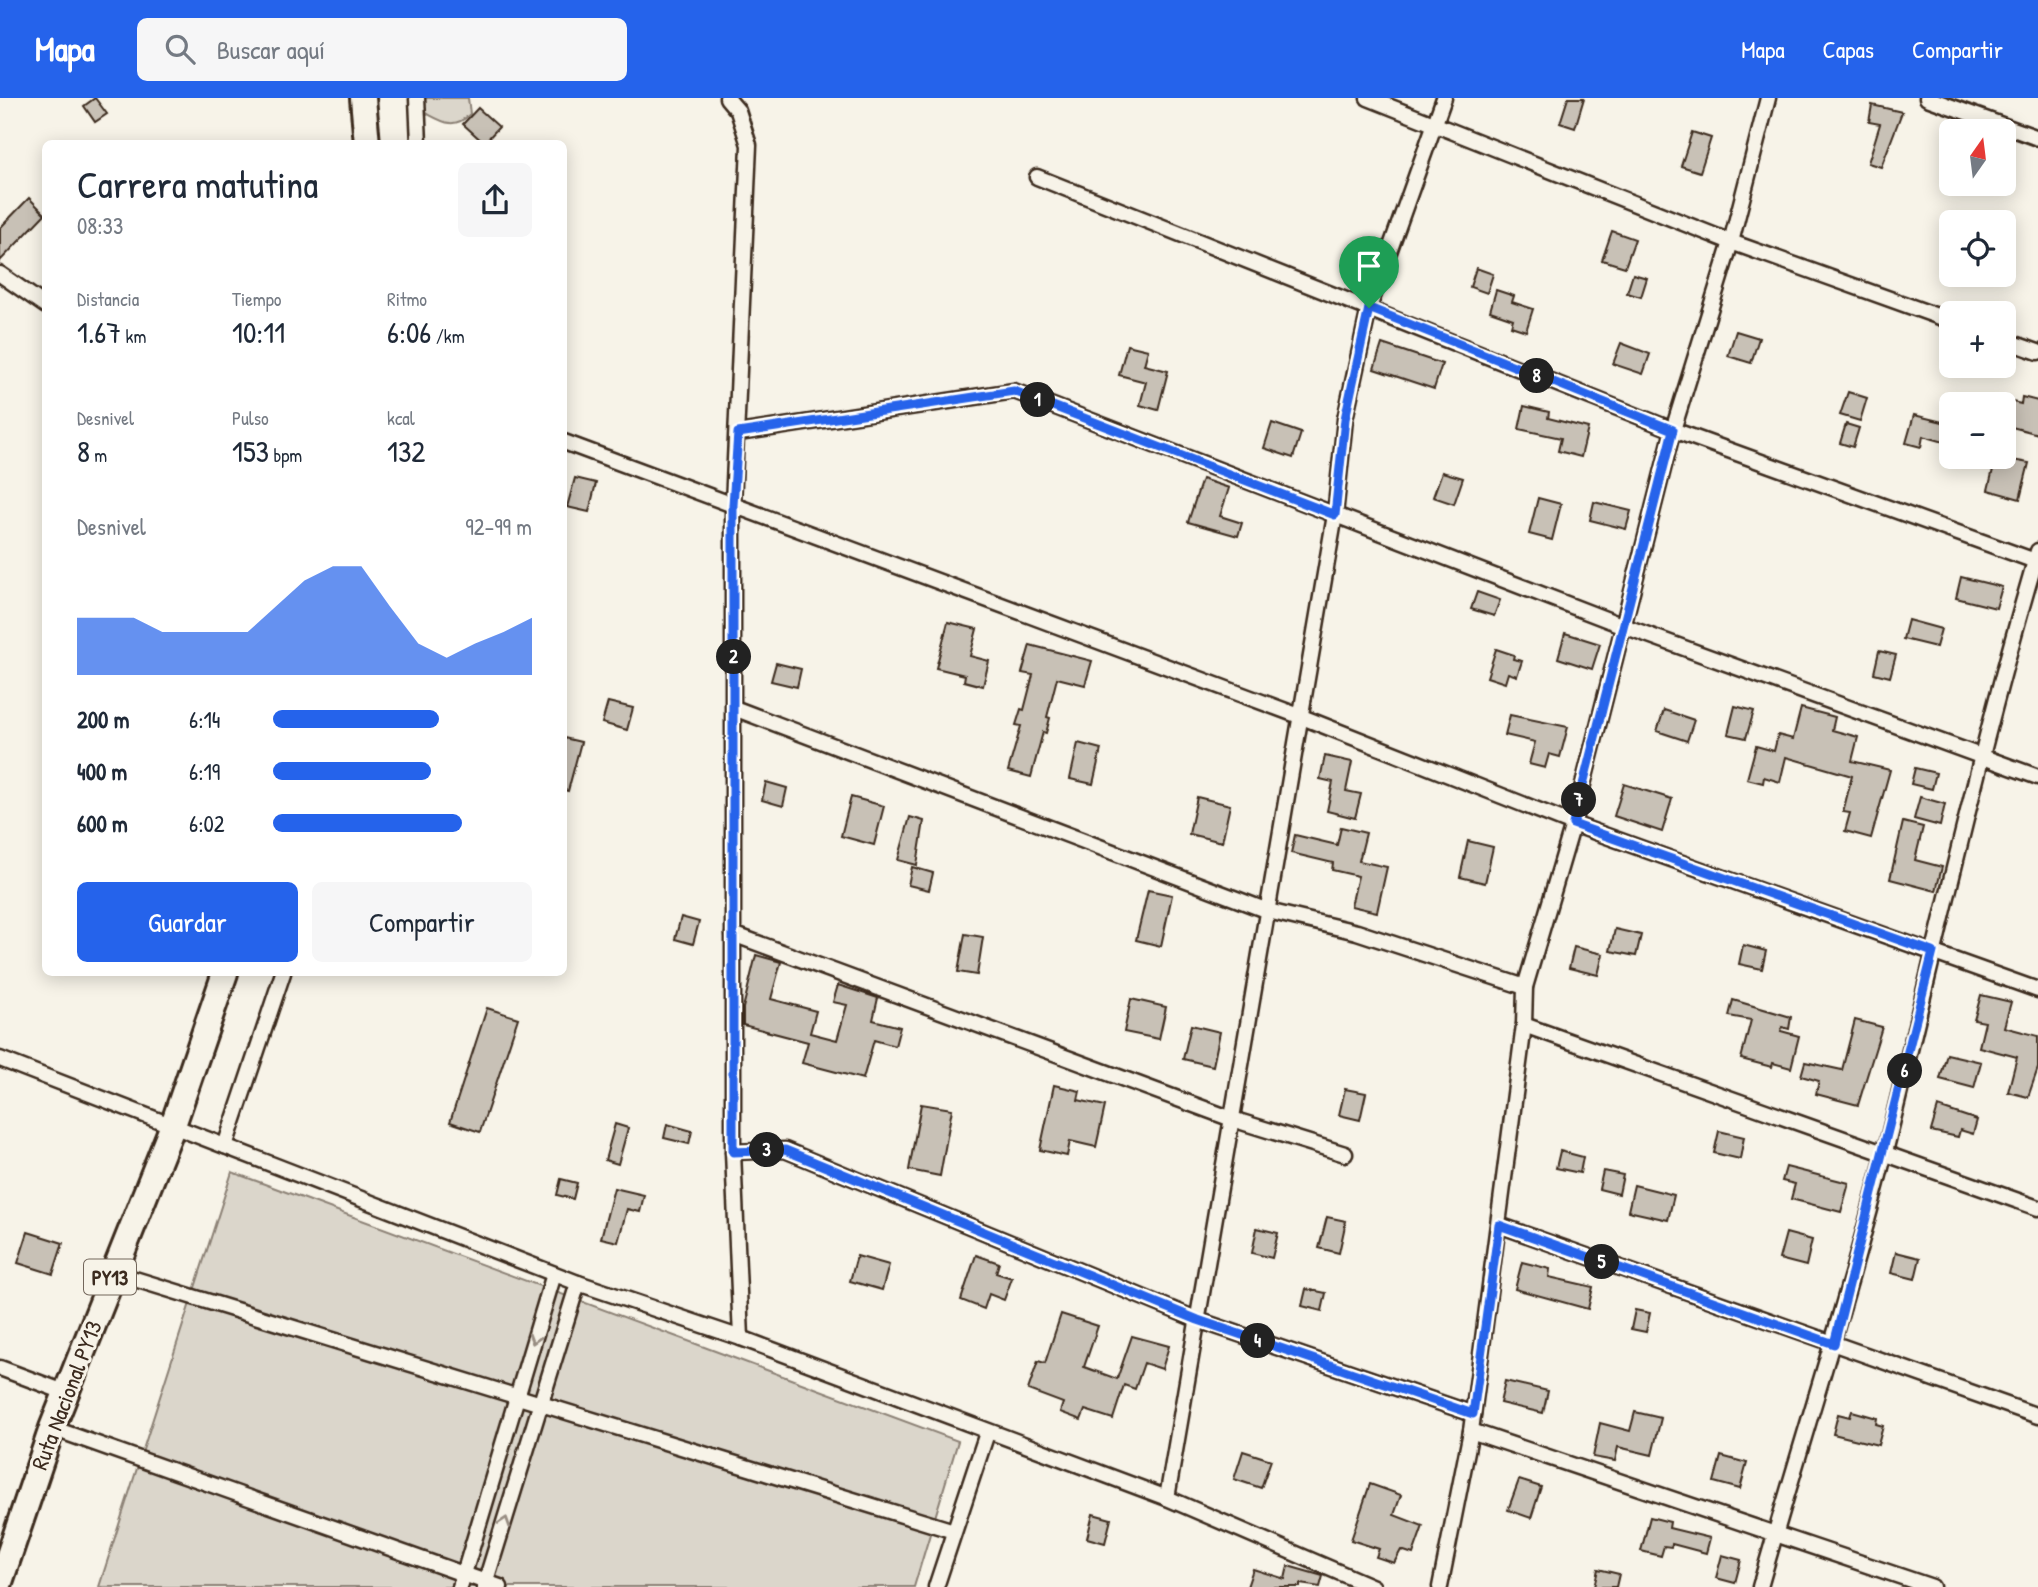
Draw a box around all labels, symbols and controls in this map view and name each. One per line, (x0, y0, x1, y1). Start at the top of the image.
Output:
search box (137, 18, 627, 81)
text: Mapa (35, 27, 95, 71)
icon: search (161, 30, 199, 68)
text: Buscar aquí (217, 32, 325, 67)
text: Mapa (1741, 33, 1785, 65)
text: Capas (1823, 33, 1874, 65)
text: Compartir (1912, 33, 2003, 65)
north arrow (1939, 119, 2016, 196)
map controls (1939, 119, 2016, 469)
text: Carrera matutina (77, 158, 318, 210)
button: share (458, 163, 532, 237)
text: 08:33 (77, 210, 123, 241)
button: locate (1939, 210, 2016, 287)
pin (1339, 236, 1399, 308)
icon: arrive (1350, 247, 1388, 285)
text: Distancia (77, 286, 139, 312)
text: Tiempo (232, 286, 281, 312)
text: Ritmo (387, 286, 427, 312)
button: + (1939, 301, 2016, 378)
text: 1.67 (77, 312, 121, 352)
text: 10:11 (232, 312, 285, 352)
text: 6:06 (387, 312, 431, 352)
text: km (121, 323, 146, 349)
text: /km (431, 323, 465, 349)
pin: 8 (1520, 358, 1554, 394)
text: 8 (1532, 362, 1541, 388)
pin: 1 (1020, 382, 1056, 418)
text: 1 (1034, 386, 1041, 412)
button: − (1939, 392, 2016, 469)
text: Desnivel (77, 405, 134, 431)
text: Pulso (232, 405, 269, 431)
text: kcal (387, 405, 415, 431)
text: 8 (77, 431, 90, 471)
text: 153 (232, 431, 269, 471)
text: 132 (387, 431, 425, 471)
text: m (90, 442, 107, 468)
text: bpm (269, 442, 302, 468)
text: Desnivel (77, 511, 146, 542)
text: 92–99 m (465, 511, 532, 542)
pin: 2 (716, 640, 752, 674)
text: 2 (729, 643, 738, 669)
text: 200 m (77, 704, 129, 735)
text: 6:14 (189, 704, 221, 735)
text: 400 m (77, 756, 127, 787)
text: 6:19 (189, 756, 220, 787)
pin: 7 (1562, 782, 1596, 818)
text: 7 (1574, 786, 1583, 812)
text: 600 m (77, 808, 128, 839)
text: 6:02 (189, 808, 225, 839)
button: Guardar (77, 882, 298, 962)
button: Compartir (312, 882, 532, 962)
pin: 6 (1888, 1054, 1923, 1088)
text: 6 (1901, 1057, 1908, 1083)
pin: 3 (750, 1132, 784, 1168)
text: 3 (762, 1136, 771, 1162)
pin: 5 (1584, 1244, 1620, 1280)
text: 5 (1597, 1248, 1606, 1274)
road number: PY13 (84, 1260, 136, 1294)
street label: Ruta Nacional PY13 (23, 1316, 109, 1474)
pin: 4 (1240, 1324, 1276, 1358)
text: 4 (1254, 1327, 1261, 1353)
one-way arrow (528, 1333, 543, 1345)
one-way arrow (496, 1516, 511, 1528)

